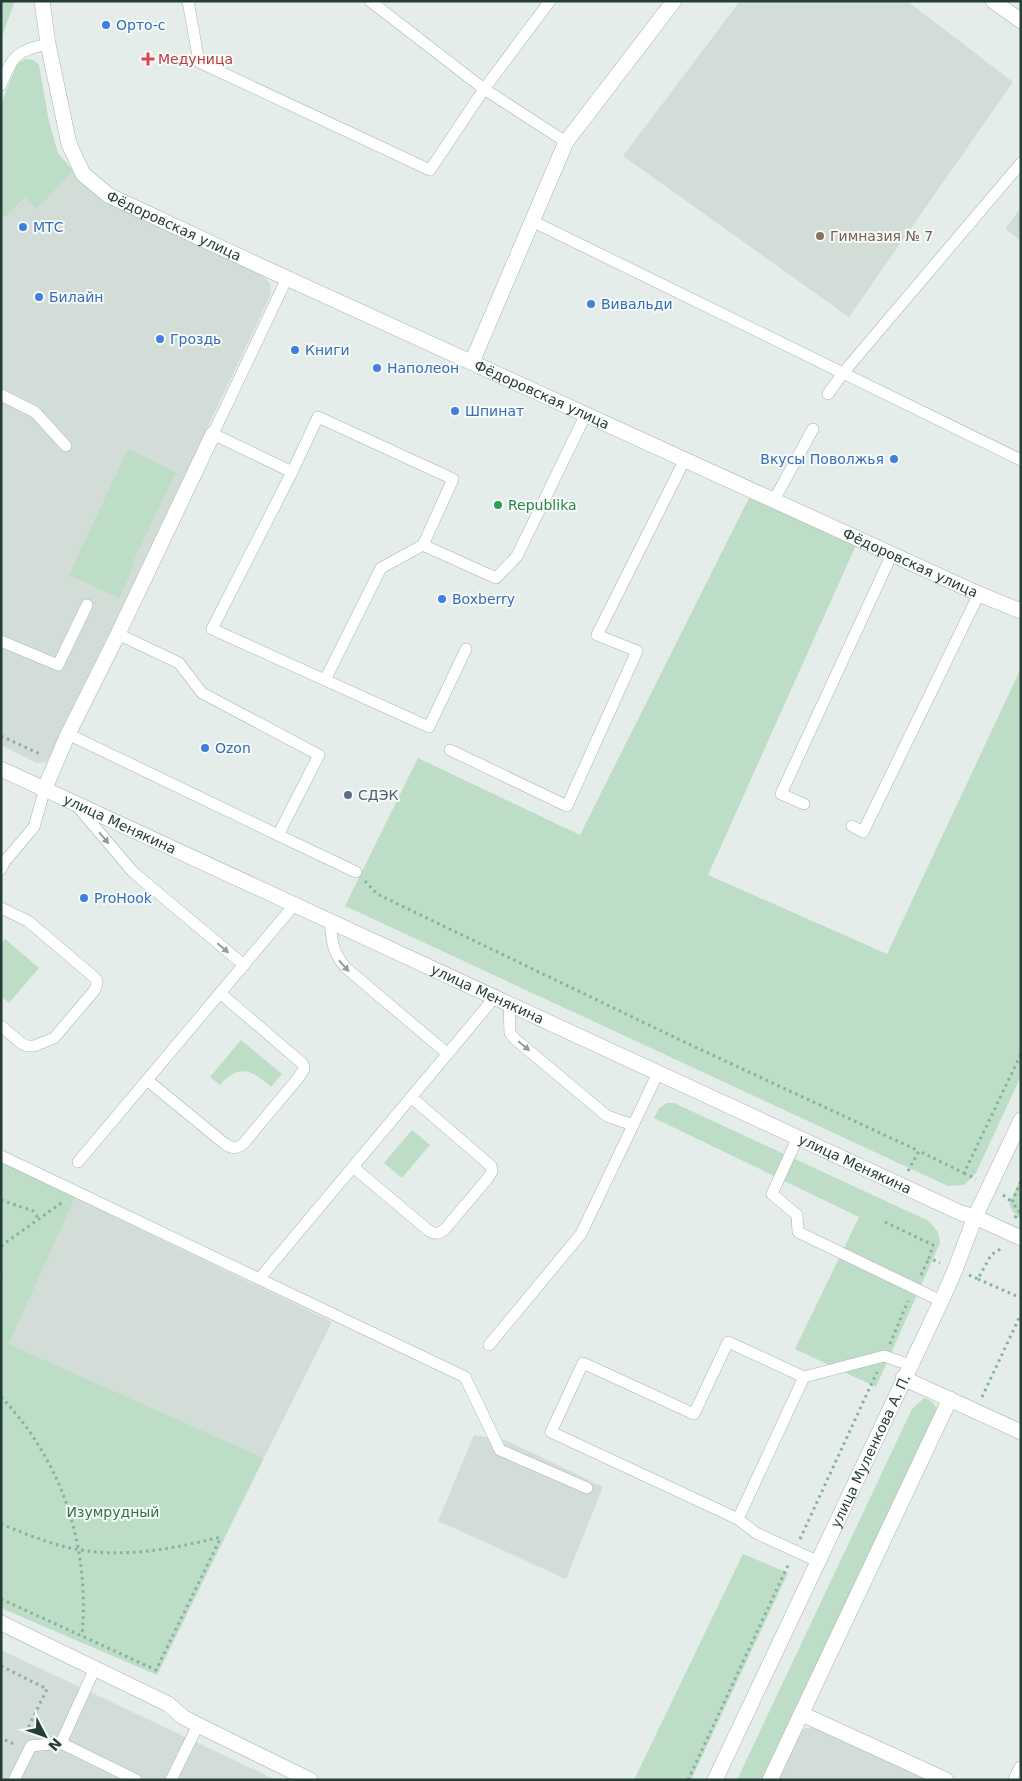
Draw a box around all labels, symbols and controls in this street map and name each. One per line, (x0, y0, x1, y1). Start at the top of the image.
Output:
place label: Орто-с (116, 17, 165, 33)
marker: Орто-с (100, 19, 112, 31)
place label: Медуница (158, 51, 233, 67)
marker: Медуница (142, 53, 154, 65)
street label: Фёдоровская улица (104, 187, 244, 264)
place label: МТС (33, 219, 64, 235)
marker: МТС (17, 221, 29, 233)
place label: Гимназия № 7 (830, 228, 933, 244)
marker: Гимназия № 7 (814, 230, 826, 242)
place label: Билайн (49, 289, 103, 305)
marker: Билайн (33, 291, 45, 303)
place label: Вивальди (601, 296, 673, 312)
marker: Вивальди (585, 298, 597, 310)
place label: Гроздь (170, 331, 221, 347)
marker: Гроздь (154, 333, 166, 345)
place label: Книги (305, 342, 350, 358)
marker: Книги (289, 344, 301, 356)
street label: Фёдоровская улица (472, 357, 612, 432)
place label: Наполеон (387, 360, 459, 376)
marker: Наполеон (371, 362, 383, 374)
place label: Шпинат (465, 403, 524, 419)
marker: Шпинат (449, 405, 461, 417)
place label: Вкусы Поволжья (760, 451, 884, 467)
marker: Вкусы Поволжья (888, 453, 900, 465)
place label: Republika (508, 497, 577, 513)
marker: Republika (492, 499, 504, 511)
street label: Фёдоровская улица (840, 525, 981, 600)
place label: Boxberry (452, 591, 515, 607)
marker: Boxberry (436, 593, 448, 605)
place label: Ozon (215, 740, 251, 756)
marker: Ozon (199, 742, 211, 754)
place label: СДЭК (358, 787, 398, 803)
marker: СДЭК (342, 789, 354, 801)
street label: улица Менякина (61, 791, 179, 857)
one-way arrow (98, 832, 109, 844)
place label: ProHook (94, 890, 153, 906)
marker: ProHook (78, 892, 90, 904)
one-way arrow (217, 942, 230, 953)
one-way arrow (338, 959, 350, 971)
street label: улица Менякина (429, 961, 546, 1027)
one-way arrow (518, 1040, 530, 1051)
street label: улица Менякина (796, 1131, 914, 1197)
street label: улица Муленкова А. П. (827, 1372, 913, 1530)
park label: Изумрудный (67, 1504, 159, 1520)
north arrow (20, 1711, 70, 1761)
text: N (45, 1735, 65, 1754)

